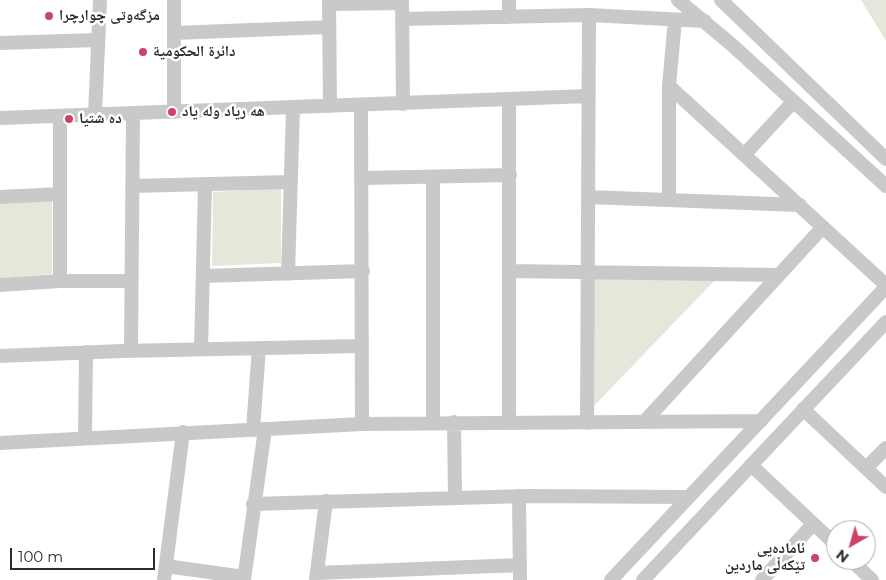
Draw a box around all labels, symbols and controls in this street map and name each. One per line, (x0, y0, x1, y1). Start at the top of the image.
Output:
place label: مزگەوتی چوارچرا (59, 7, 160, 25)
marker: مزگەوتی چوارچرا (43, 10, 55, 22)
place label: دائرة الحكومية (153, 43, 236, 61)
marker: دائرة الحكومية (137, 46, 149, 58)
place label: هه رياد وله ياد (182, 103, 265, 121)
marker: هه رياد وله ياد (166, 106, 178, 118)
place label: ده شتيا (79, 110, 122, 128)
marker: ده شتيا (63, 113, 75, 125)
north arrow (826, 520, 876, 570)
scale bar (12, 538, 158, 570)
place label: ئامادەیی تێکەڵی ماردین (725, 540, 805, 575)
text: N (832, 545, 852, 567)
text: 100 m (18, 547, 63, 566)
marker: ئامادەیی تێکەڵی ماردین (809, 552, 821, 564)

